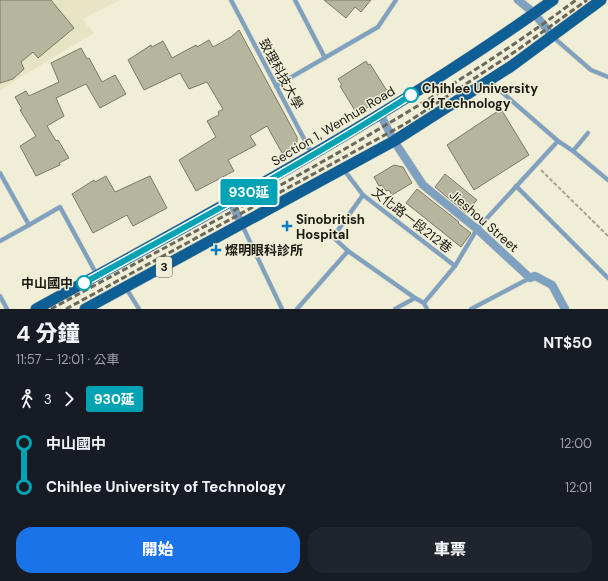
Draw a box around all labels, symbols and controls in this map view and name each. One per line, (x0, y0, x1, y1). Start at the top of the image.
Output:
street label: 致理科技大學 (255, 36, 307, 112)
place label: Chihlee University of Technology (422, 80, 538, 112)
street label: Section 1, Wenhua Road (268, 82, 398, 170)
marker: Chihlee University of Technology (403, 87, 419, 103)
line badge: 930延 (221, 179, 277, 205)
text: 930延 (228, 183, 270, 201)
street label: 文化路一段212巷 (369, 183, 455, 257)
street label: Jieshou Street (446, 186, 522, 256)
place label: Sinobritish Hospital (296, 211, 365, 243)
marker: Sinobritish Hospital (281, 220, 293, 232)
place label: 燦明眼科診所 (225, 242, 303, 259)
marker: 燦明眼科診所 (210, 244, 222, 256)
road number: 3 (156, 257, 172, 277)
place label: 中山國中 (21, 275, 73, 292)
marker: 中山國中 (76, 275, 92, 291)
text: 4 分鐘 (16, 319, 80, 348)
text: NT$50 (543, 333, 592, 353)
text: 11:57 – 12:01 · 公車 (16, 351, 120, 368)
icon: walk (16, 388, 38, 410)
icon: forward (58, 388, 80, 410)
text: 930延 (94, 390, 135, 408)
text: 3 (44, 391, 52, 408)
text: 中山國中 (46, 434, 106, 454)
text: 12:00 (560, 435, 592, 452)
text: Chihlee University of Technology (46, 477, 286, 497)
text: 12:01 (565, 479, 592, 496)
button: 開始 (16, 527, 300, 573)
button: 車票 (308, 527, 592, 573)

